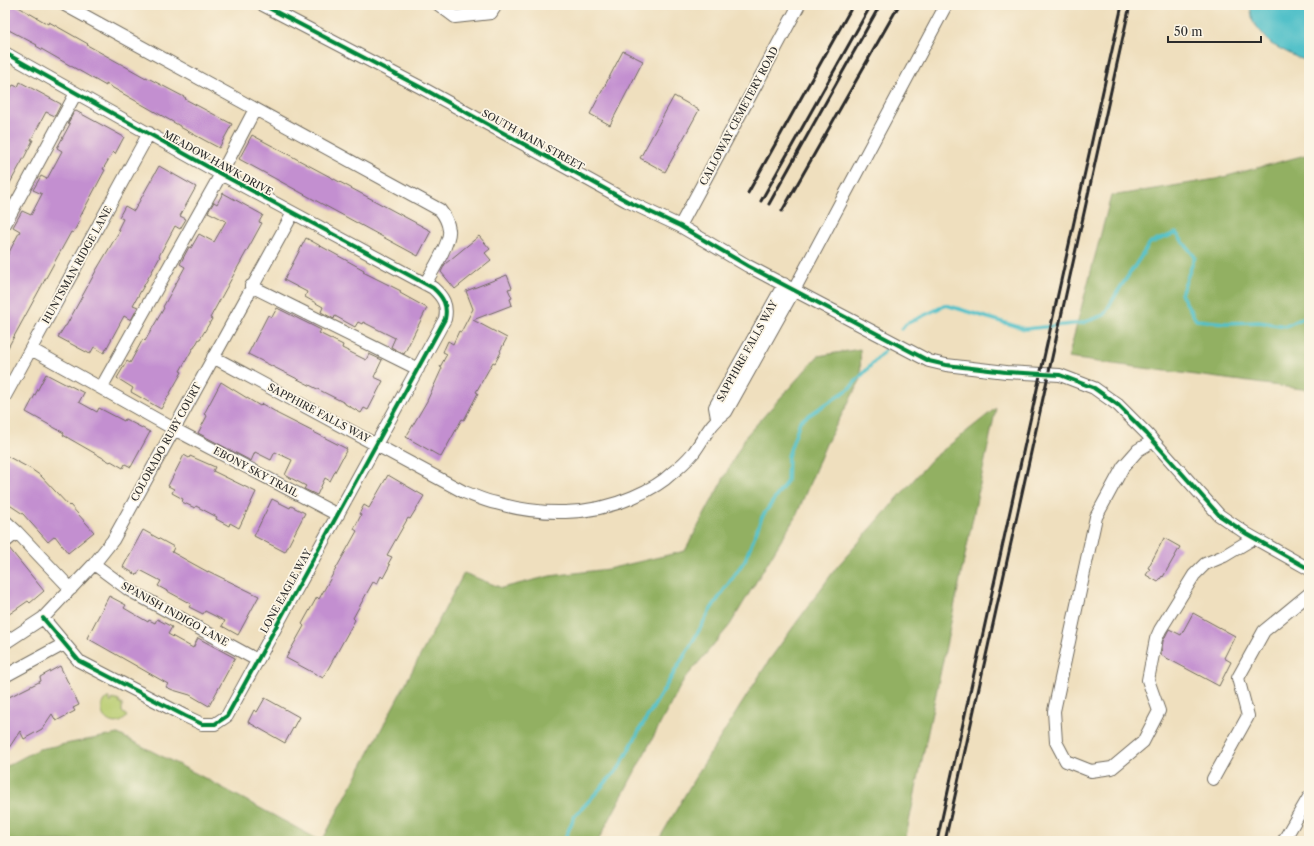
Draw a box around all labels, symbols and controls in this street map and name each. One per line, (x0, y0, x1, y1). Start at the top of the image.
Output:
scale bar (1168, 18, 1261, 44)
text: 50 m (1174, 24, 1203, 39)
street label: CALLOWAY CEMETERY ROAD (697, 44, 781, 188)
street label: SOUTH MAIN STREET (480, 106, 587, 174)
street label: MEADOW HAWK DRIVE (161, 127, 275, 199)
street label: HUNTSMAN RIDGE LANE (39, 204, 115, 326)
street label: SAPPHIRE FALLS WAY (714, 297, 781, 404)
street label: COLORADO RUBY COURT (128, 380, 204, 504)
street label: SAPPHIRE FALLS WAY (266, 380, 373, 446)
street label: EBONY SKY TRAIL (211, 444, 301, 500)
street label: LONE EAGLE WAY (257, 546, 315, 635)
street label: SPANISH INDIGO LANE (119, 579, 231, 649)

